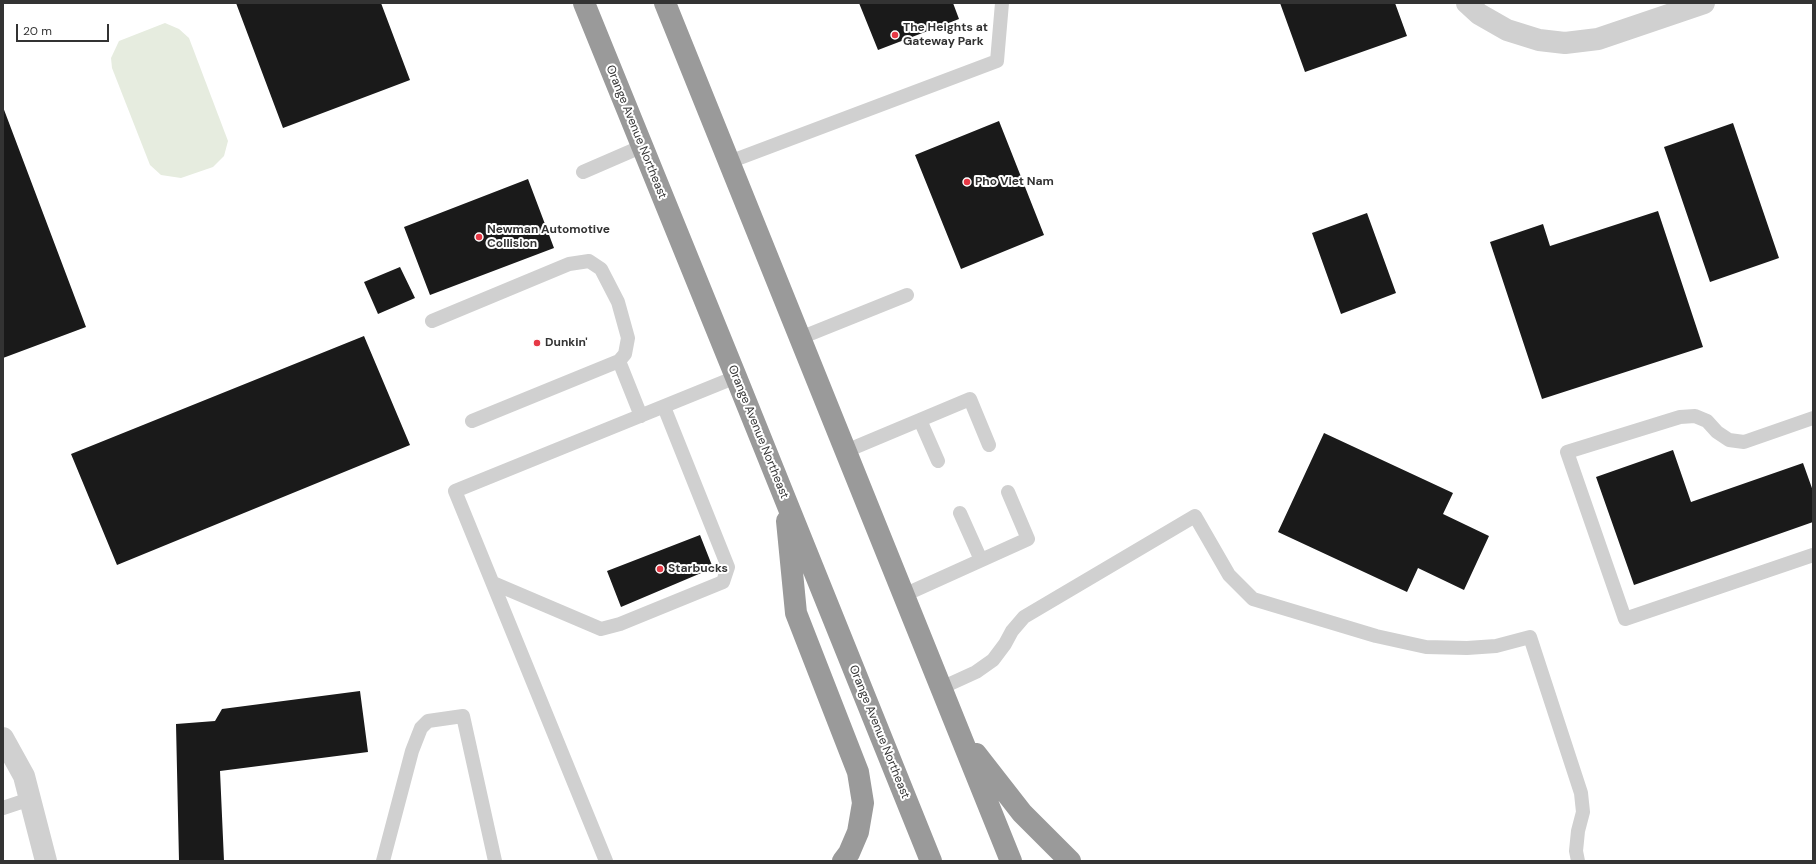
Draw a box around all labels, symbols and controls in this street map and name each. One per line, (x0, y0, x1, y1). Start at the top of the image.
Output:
scale bar (18, 16, 111, 42)
place label: The Heights at Gateway Park (903, 21, 988, 49)
text: 20 m (23, 23, 52, 39)
marker: The Heights at Gateway Park (890, 30, 900, 40)
street label: Orange Avenue Northeast (603, 63, 669, 201)
place label: Pho Viet Nam (975, 175, 1054, 189)
marker: Pho Viet Nam (962, 177, 972, 187)
place label: Newman Automotive Collision (487, 223, 610, 251)
marker: Newman Automotive Collision (474, 232, 484, 242)
place label: Dunkin' (545, 336, 588, 350)
marker: Dunkin' (532, 338, 542, 348)
street label: Orange Avenue Northeast (725, 363, 791, 501)
place label: Starbucks (668, 562, 728, 576)
marker: Starbucks (655, 564, 665, 574)
street label: Orange Avenue Northeast (846, 663, 912, 801)

